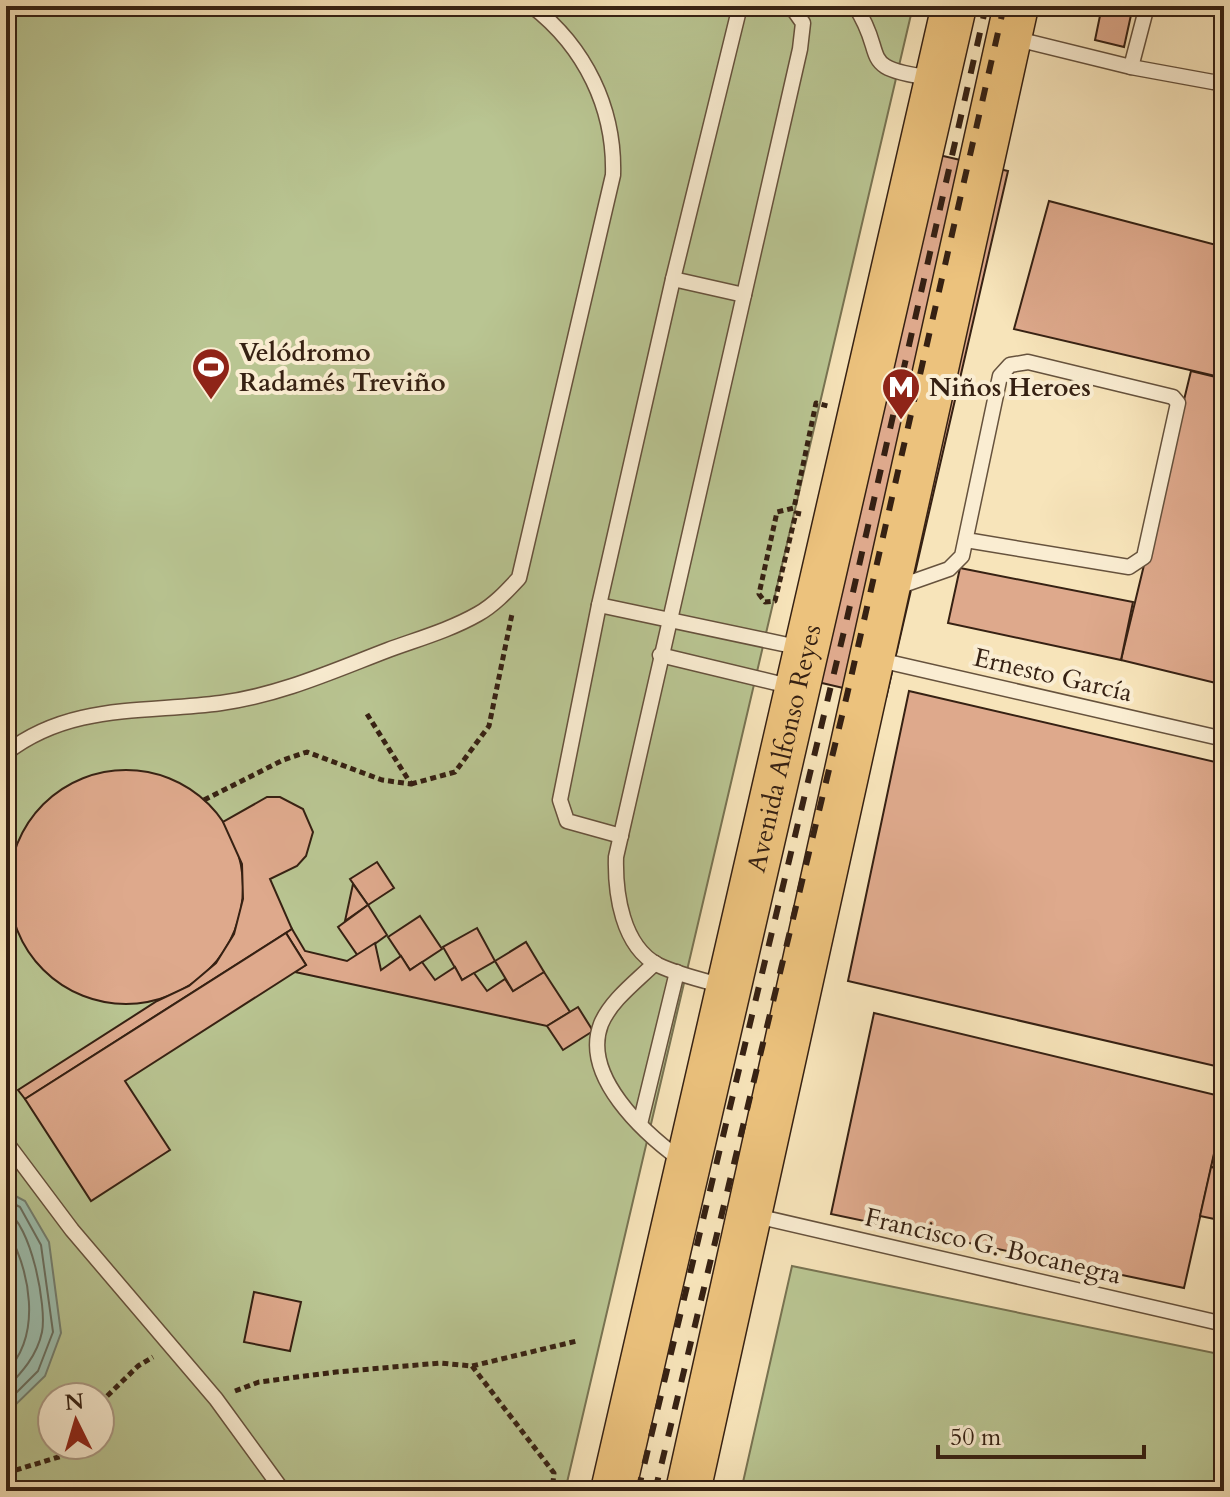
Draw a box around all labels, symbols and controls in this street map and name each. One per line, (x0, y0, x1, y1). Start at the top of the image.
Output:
place label: Velódromo Radamés Treviño (239, 335, 446, 400)
sports icon: Velódromo Radamés Treviño (190, 346, 232, 401)
metro station icon: Niños Heroes (880, 366, 922, 421)
place label: Niños Heroes (929, 370, 1091, 405)
street label: Avenida Alfonso Reyes (738, 621, 829, 876)
street label: Ernesto García (970, 640, 1136, 710)
street label: Francisco G. Bocanegra (861, 1199, 1125, 1293)
north arrow (36, 1381, 116, 1461)
text: N (64, 1386, 85, 1418)
scale bar (938, 1409, 1144, 1459)
text: 50 m (950, 1421, 1002, 1454)

